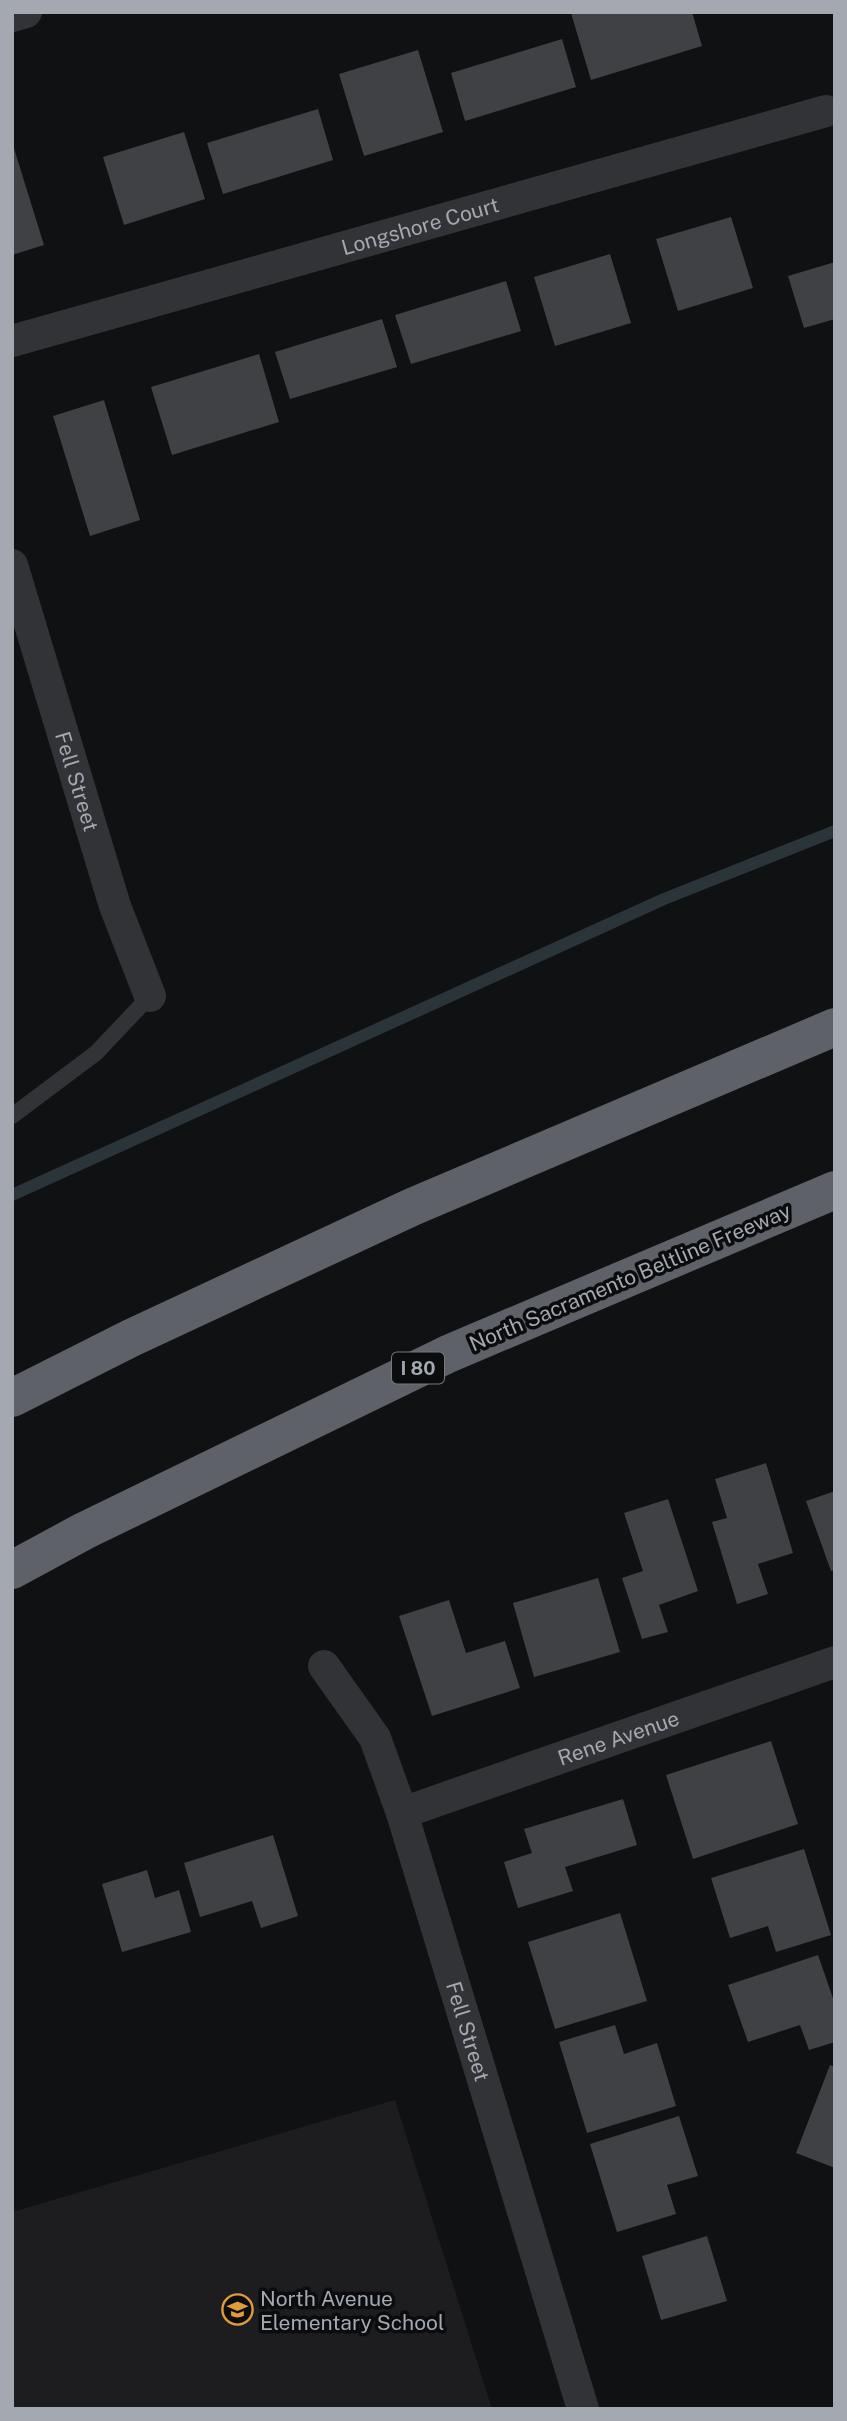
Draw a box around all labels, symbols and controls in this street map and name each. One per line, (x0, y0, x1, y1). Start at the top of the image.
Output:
street label: Longshore Court (338, 192, 502, 260)
street label: Fell Street (50, 728, 104, 834)
street label: North Sacramento Beltline Freeway (466, 1198, 794, 1356)
road number: I 80 (392, 1352, 444, 1384)
street label: Rene Avenue (554, 1705, 682, 1770)
street label: Fell Street (441, 1978, 495, 2084)
place label: North Avenue Elementary School (260, 2286, 444, 2335)
school or university icon: North Avenue Elementary School (220, 2293, 254, 2327)

